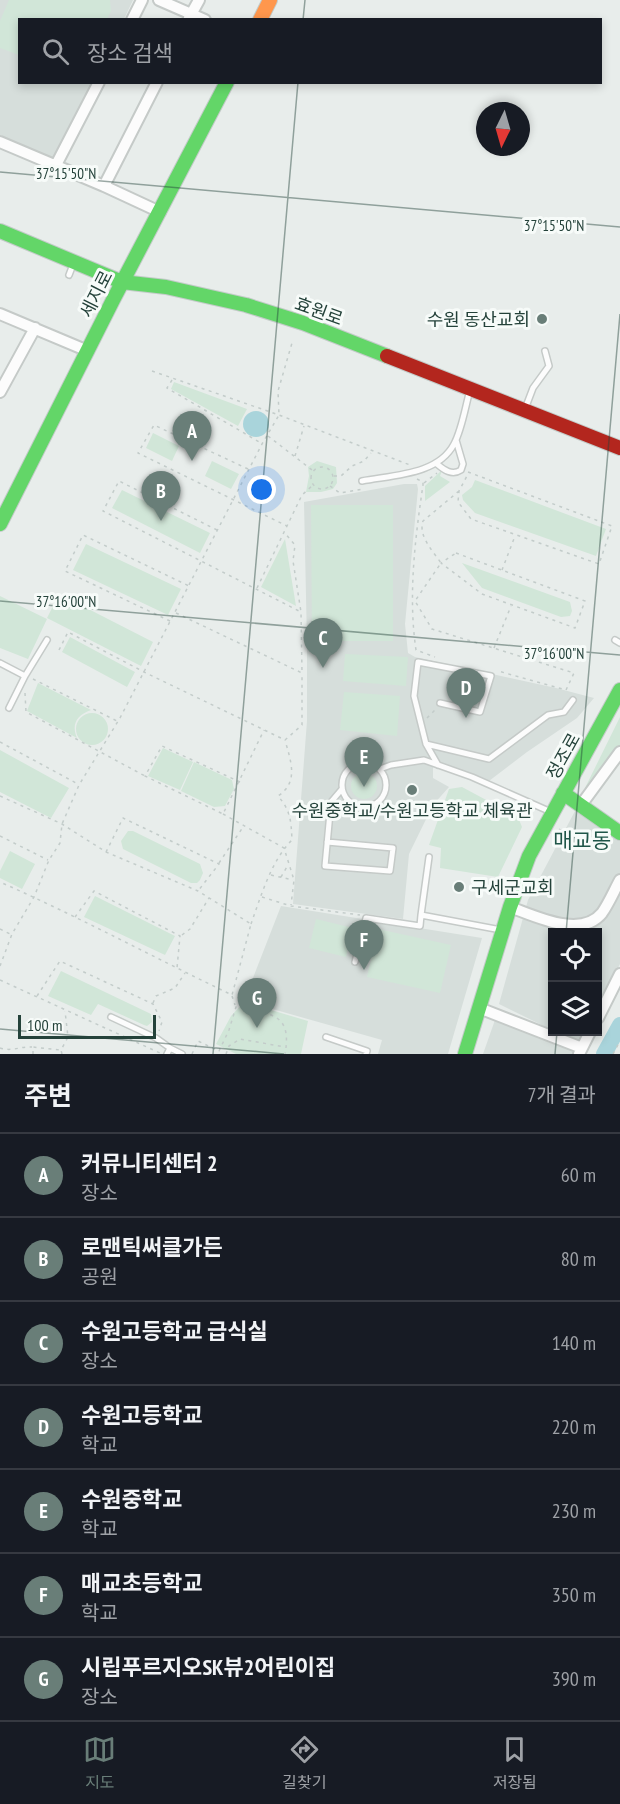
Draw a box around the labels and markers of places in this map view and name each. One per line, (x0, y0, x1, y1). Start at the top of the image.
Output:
place label: 수원 동산교회 (427, 308, 530, 331)
marker: 수원 동산교회 (535, 312, 549, 326)
pin: A (172, 412, 212, 461)
pin: B (142, 472, 180, 521)
pin: C (304, 618, 342, 668)
pin: D (446, 668, 486, 718)
pin: E (344, 738, 384, 787)
marker: 수원중학교/수원고등학교 체육관 (405, 783, 419, 797)
place label: 수원중학교/수원고등학교 체육관 (292, 799, 533, 822)
place label: 구세군교회 (471, 876, 554, 899)
marker: 구세군교회 (452, 880, 466, 894)
pin: F (344, 920, 384, 970)
pin: G (238, 978, 276, 1028)

